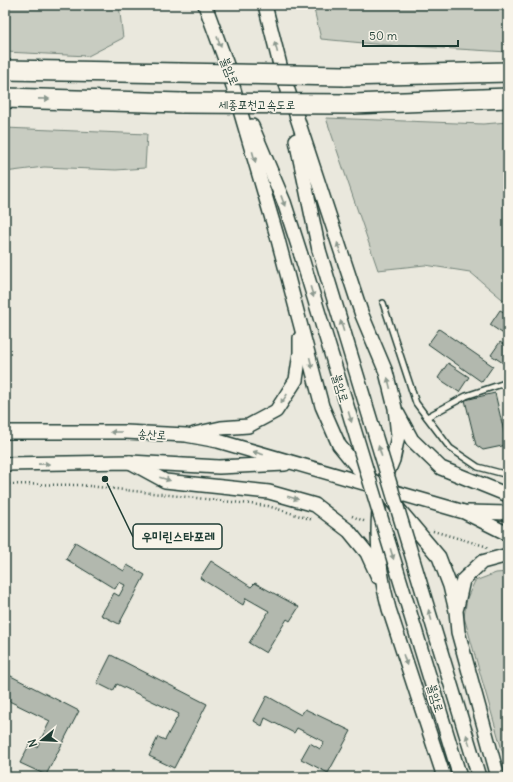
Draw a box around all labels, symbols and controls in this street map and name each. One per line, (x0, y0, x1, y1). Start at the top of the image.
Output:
scale bar (363, 22, 458, 48)
text: 50 m (369, 28, 398, 43)
one-way arrow (216, 36, 222, 48)
one-way arrow (273, 41, 279, 53)
street label: 불암로 (218, 55, 242, 87)
one-way arrow (38, 96, 50, 103)
street label: 세종포천고속도로 (218, 97, 296, 112)
one-way arrow (251, 152, 257, 164)
one-way arrow (281, 195, 287, 207)
one-way arrow (336, 242, 342, 254)
one-way arrow (309, 287, 315, 299)
one-way arrow (339, 320, 345, 332)
one-way arrow (309, 357, 315, 370)
street label: 불암로 (330, 372, 352, 404)
one-way arrow (386, 377, 392, 389)
one-way arrow (280, 394, 288, 404)
one-way arrow (347, 411, 353, 423)
street label: 송산로 (137, 426, 167, 442)
one-way arrow (109, 429, 122, 435)
one-way arrow (377, 444, 383, 456)
one-way arrow (252, 450, 264, 456)
one-way arrow (38, 461, 51, 467)
one-way arrow (159, 476, 171, 482)
one-way arrow (287, 495, 299, 501)
callout: 우미린스타포레 (133, 524, 222, 549)
text: 우미린스타포레 (141, 528, 215, 545)
one-way arrow (389, 549, 395, 561)
one-way arrow (427, 609, 433, 621)
one-way arrow (403, 654, 409, 666)
street label: 불암로 (425, 682, 447, 714)
north arrow (22, 720, 62, 760)
one-way arrow (465, 733, 471, 745)
text: N (25, 737, 40, 749)

